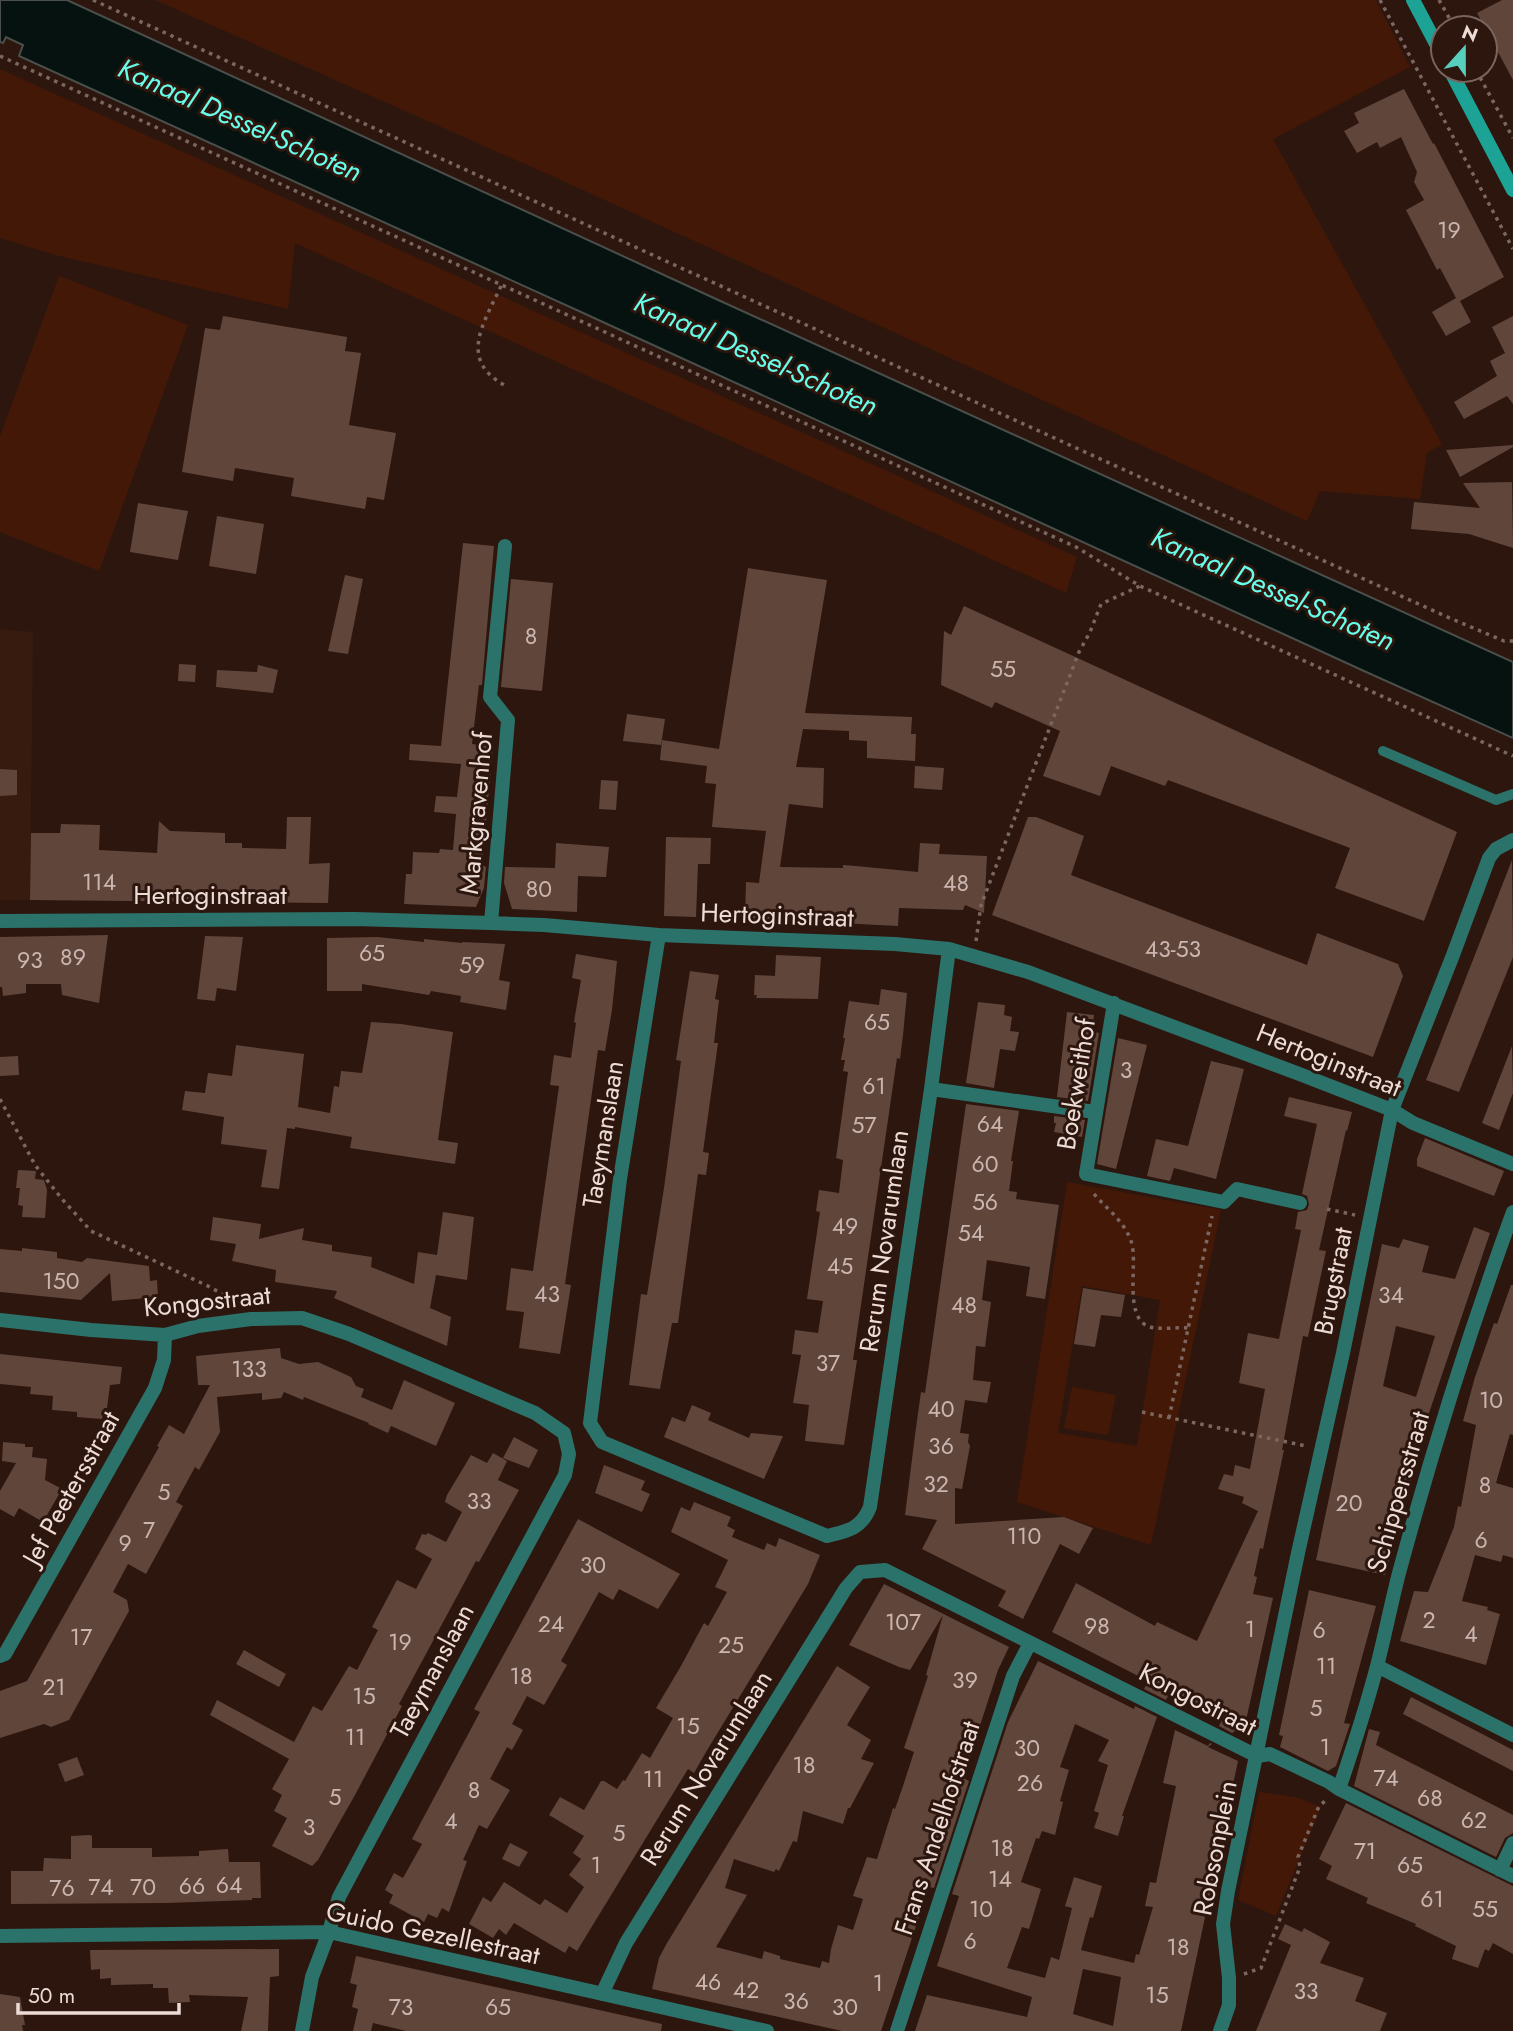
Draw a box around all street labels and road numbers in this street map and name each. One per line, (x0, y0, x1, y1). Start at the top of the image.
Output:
street label: Markgravenhof (450, 730, 502, 896)
street label: Hertoginstraat (133, 876, 287, 914)
street label: Hertoginstraat (700, 893, 855, 937)
street label: Hertoginstraat (1251, 1014, 1408, 1107)
street label: Boekweithof (1047, 1015, 1105, 1153)
street label: Taeymanslaan (573, 1058, 633, 1210)
street label: Rerum Novarumlaan (850, 1127, 918, 1355)
street label: Brugstraat (1304, 1223, 1362, 1338)
street label: Kongostraat (142, 1275, 273, 1327)
street label: Jef Peetersstraat (11, 1403, 129, 1575)
street label: Schippersstraat (1357, 1406, 1439, 1577)
street label: Taeymanslaan (380, 1597, 484, 1745)
street label: Kongostraat (1132, 1653, 1264, 1745)
street label: Rerum Novarumlaan (631, 1663, 781, 1873)
street label: Frans Andelhofstraat (884, 1715, 990, 1940)
street label: Robsonplein (1183, 1777, 1247, 1919)
street label: Guido Gezellestraat (323, 1892, 544, 1974)

